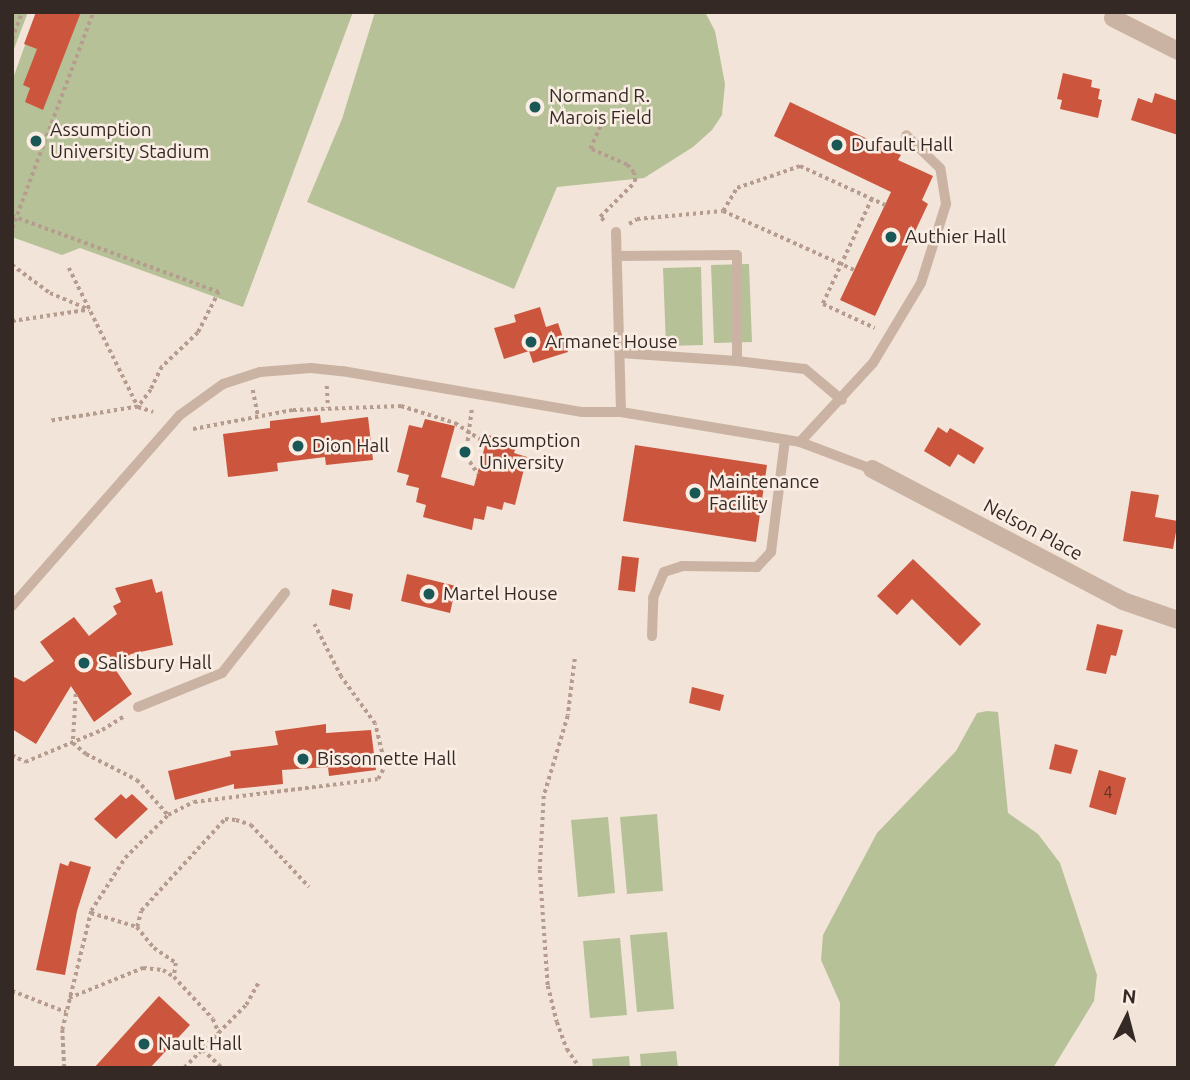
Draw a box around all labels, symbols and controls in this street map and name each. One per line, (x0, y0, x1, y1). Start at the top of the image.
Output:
place label: Normand R. Marois Field (549, 85, 652, 129)
marker: Normand R. Marois Field (527, 99, 543, 115)
place label: Assumption University Stadium (50, 119, 209, 163)
marker: Assumption University Stadium (28, 133, 44, 149)
place label: Dufault Hall (851, 134, 953, 156)
marker: Dufault Hall (829, 137, 845, 153)
place label: Authier Hall (905, 226, 1006, 248)
marker: Authier Hall (883, 229, 899, 245)
place label: Armanet House (545, 331, 678, 353)
marker: Armanet House (523, 334, 539, 350)
place label: Assumption University (479, 430, 580, 474)
place label: Dion Hall (312, 435, 389, 457)
marker: Dion Hall (290, 438, 306, 454)
marker: Assumption University (457, 444, 473, 460)
place label: Maintenance Facility (709, 471, 819, 515)
marker: Maintenance Facility (687, 485, 703, 501)
street label: Nelson Place (980, 494, 1086, 566)
place label: Martel House (443, 583, 558, 605)
marker: Martel House (421, 586, 437, 602)
place label: Salisbury Hall (98, 652, 212, 674)
marker: Salisbury Hall (76, 655, 92, 671)
place label: Bissonnette Hall (317, 748, 456, 770)
marker: Bissonnette Hall (295, 751, 311, 767)
house number: 4 (1103, 782, 1113, 802)
north arrow (1092, 982, 1162, 1052)
text: N (1121, 984, 1137, 1008)
place label: Nault Hall (158, 1033, 242, 1055)
marker: Nault Hall (136, 1036, 152, 1052)

